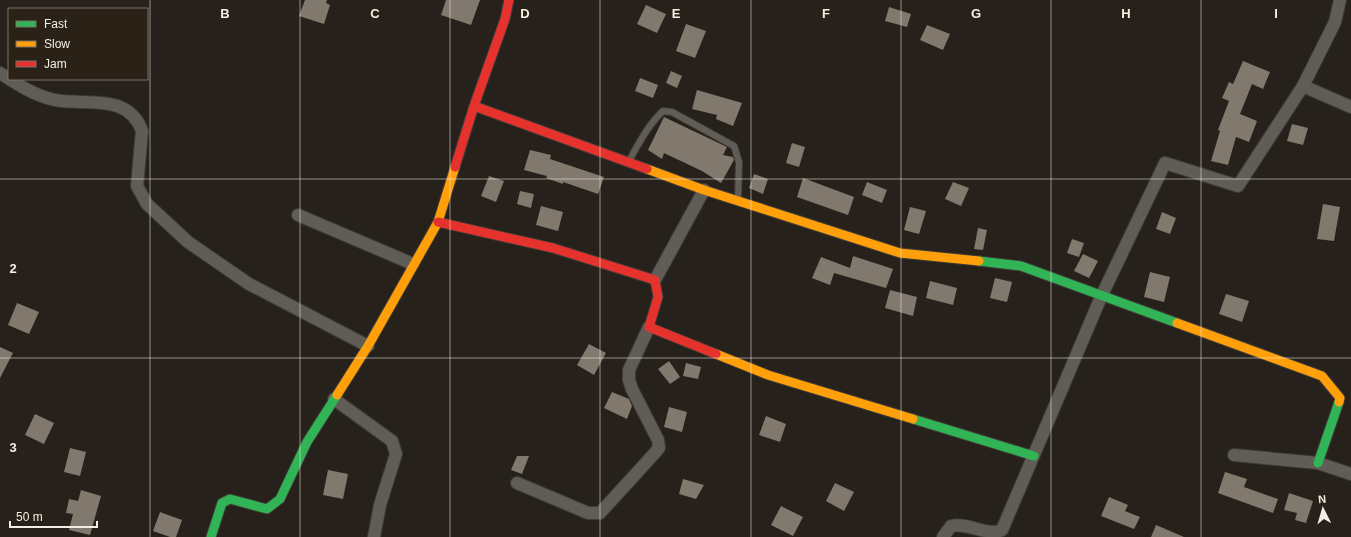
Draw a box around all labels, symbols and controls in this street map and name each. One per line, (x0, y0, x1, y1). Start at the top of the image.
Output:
text: B (220, 6, 230, 21)
text: C (370, 6, 380, 21)
text: D (520, 6, 530, 21)
text: E (672, 6, 681, 21)
text: F (822, 6, 830, 21)
text: G (971, 6, 981, 21)
text: H (1121, 6, 1131, 21)
text: I (1274, 6, 1278, 21)
legend (8, 8, 148, 80)
text: Fast (44, 17, 68, 31)
text: Slow (44, 37, 70, 51)
text: Jam (44, 57, 67, 71)
text: 2 (9, 261, 17, 276)
text: 3 (9, 440, 17, 455)
north arrow (1303, 489, 1343, 529)
text: N (1318, 493, 1327, 505)
scale bar (10, 503, 97, 529)
text: 50 m (16, 510, 43, 524)

